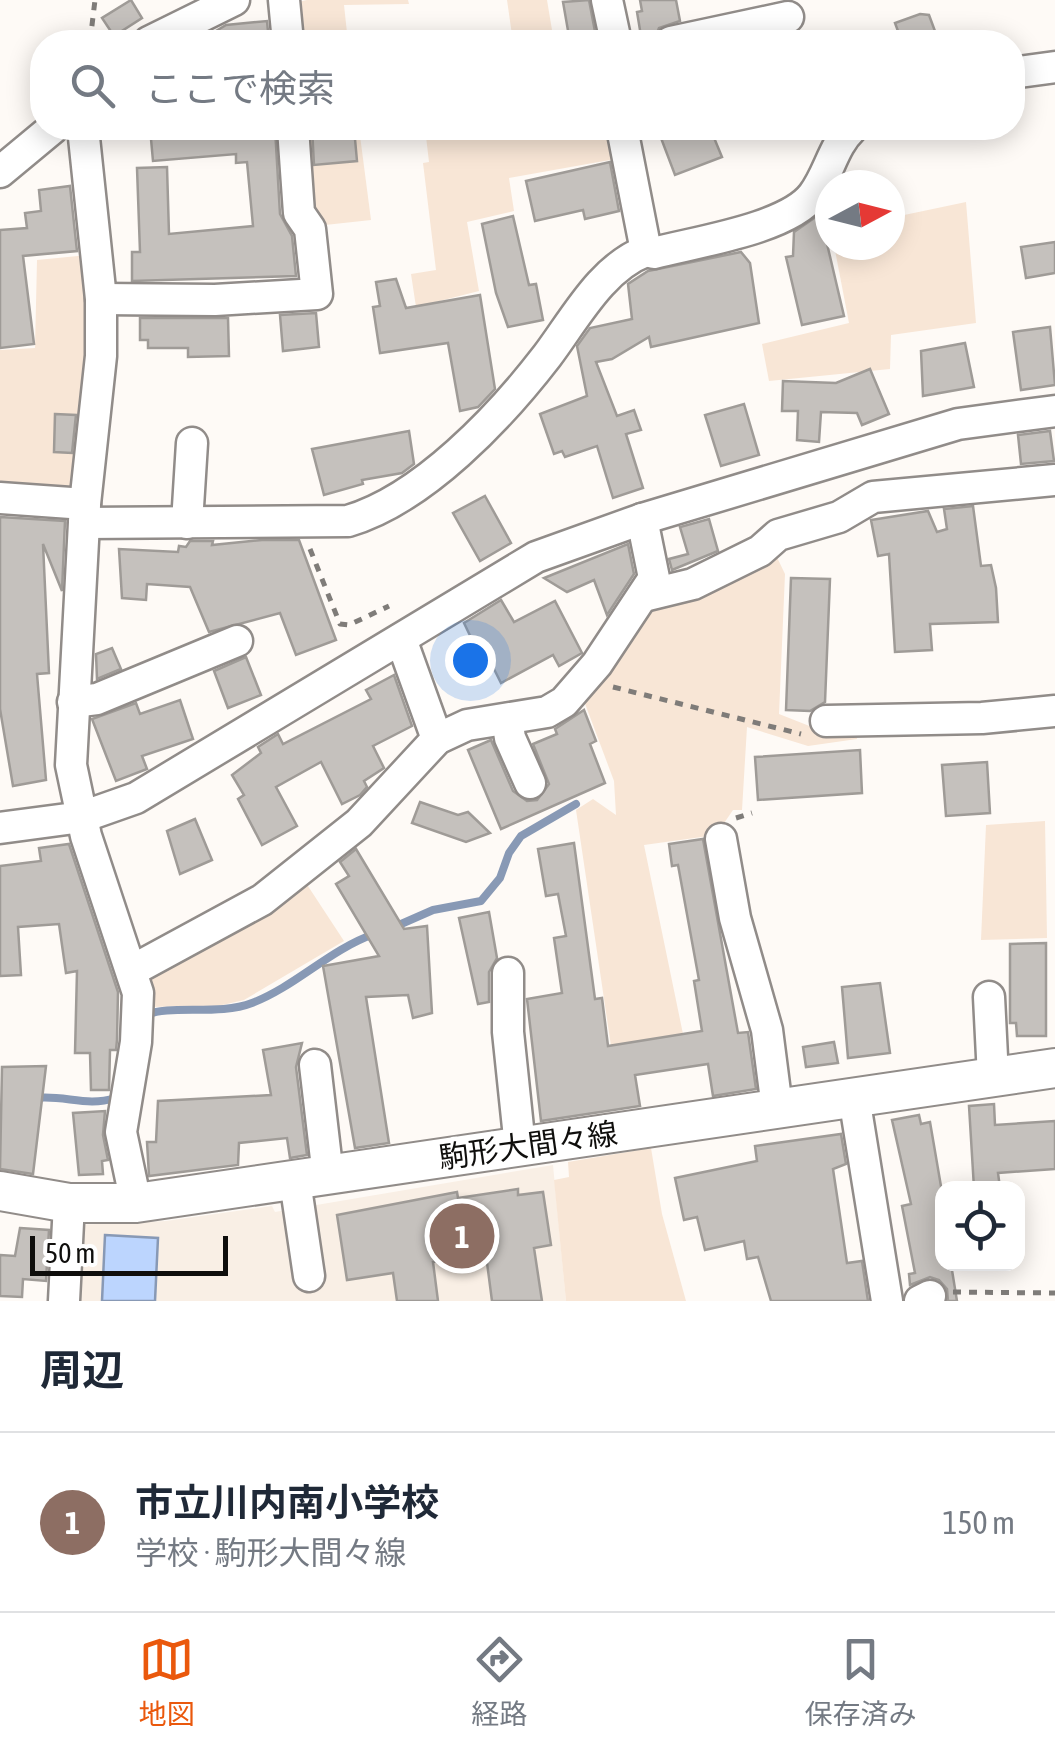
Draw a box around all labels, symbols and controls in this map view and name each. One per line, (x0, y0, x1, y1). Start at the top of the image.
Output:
search box (30, 30, 1025, 140)
icon: search (65, 58, 120, 113)
text: ここで検索 (145, 67, 335, 110)
north arrow (815, 170, 905, 260)
your location (445, 635, 496, 686)
street label: 駒形大間々線 (437, 1116, 619, 1174)
map controls (935, 1181, 1025, 1271)
button: locate (935, 1181, 1025, 1271)
pin: 1 (430, 1198, 494, 1274)
scale bar (30, 1231, 228, 1276)
text: 50 m (45, 1237, 95, 1269)
text: 周辺 (40, 1346, 124, 1394)
text: 市立川内南小学校 (135, 1481, 439, 1524)
text: 1 (65, 1504, 80, 1541)
text: 150 m (942, 1504, 1015, 1541)
text: 学校 · 駒形大間々線 (135, 1534, 407, 1571)
tab: 地図 (138, 1632, 195, 1732)
tab: 経路 (471, 1632, 528, 1732)
tab: 保存済み (804, 1632, 917, 1732)

